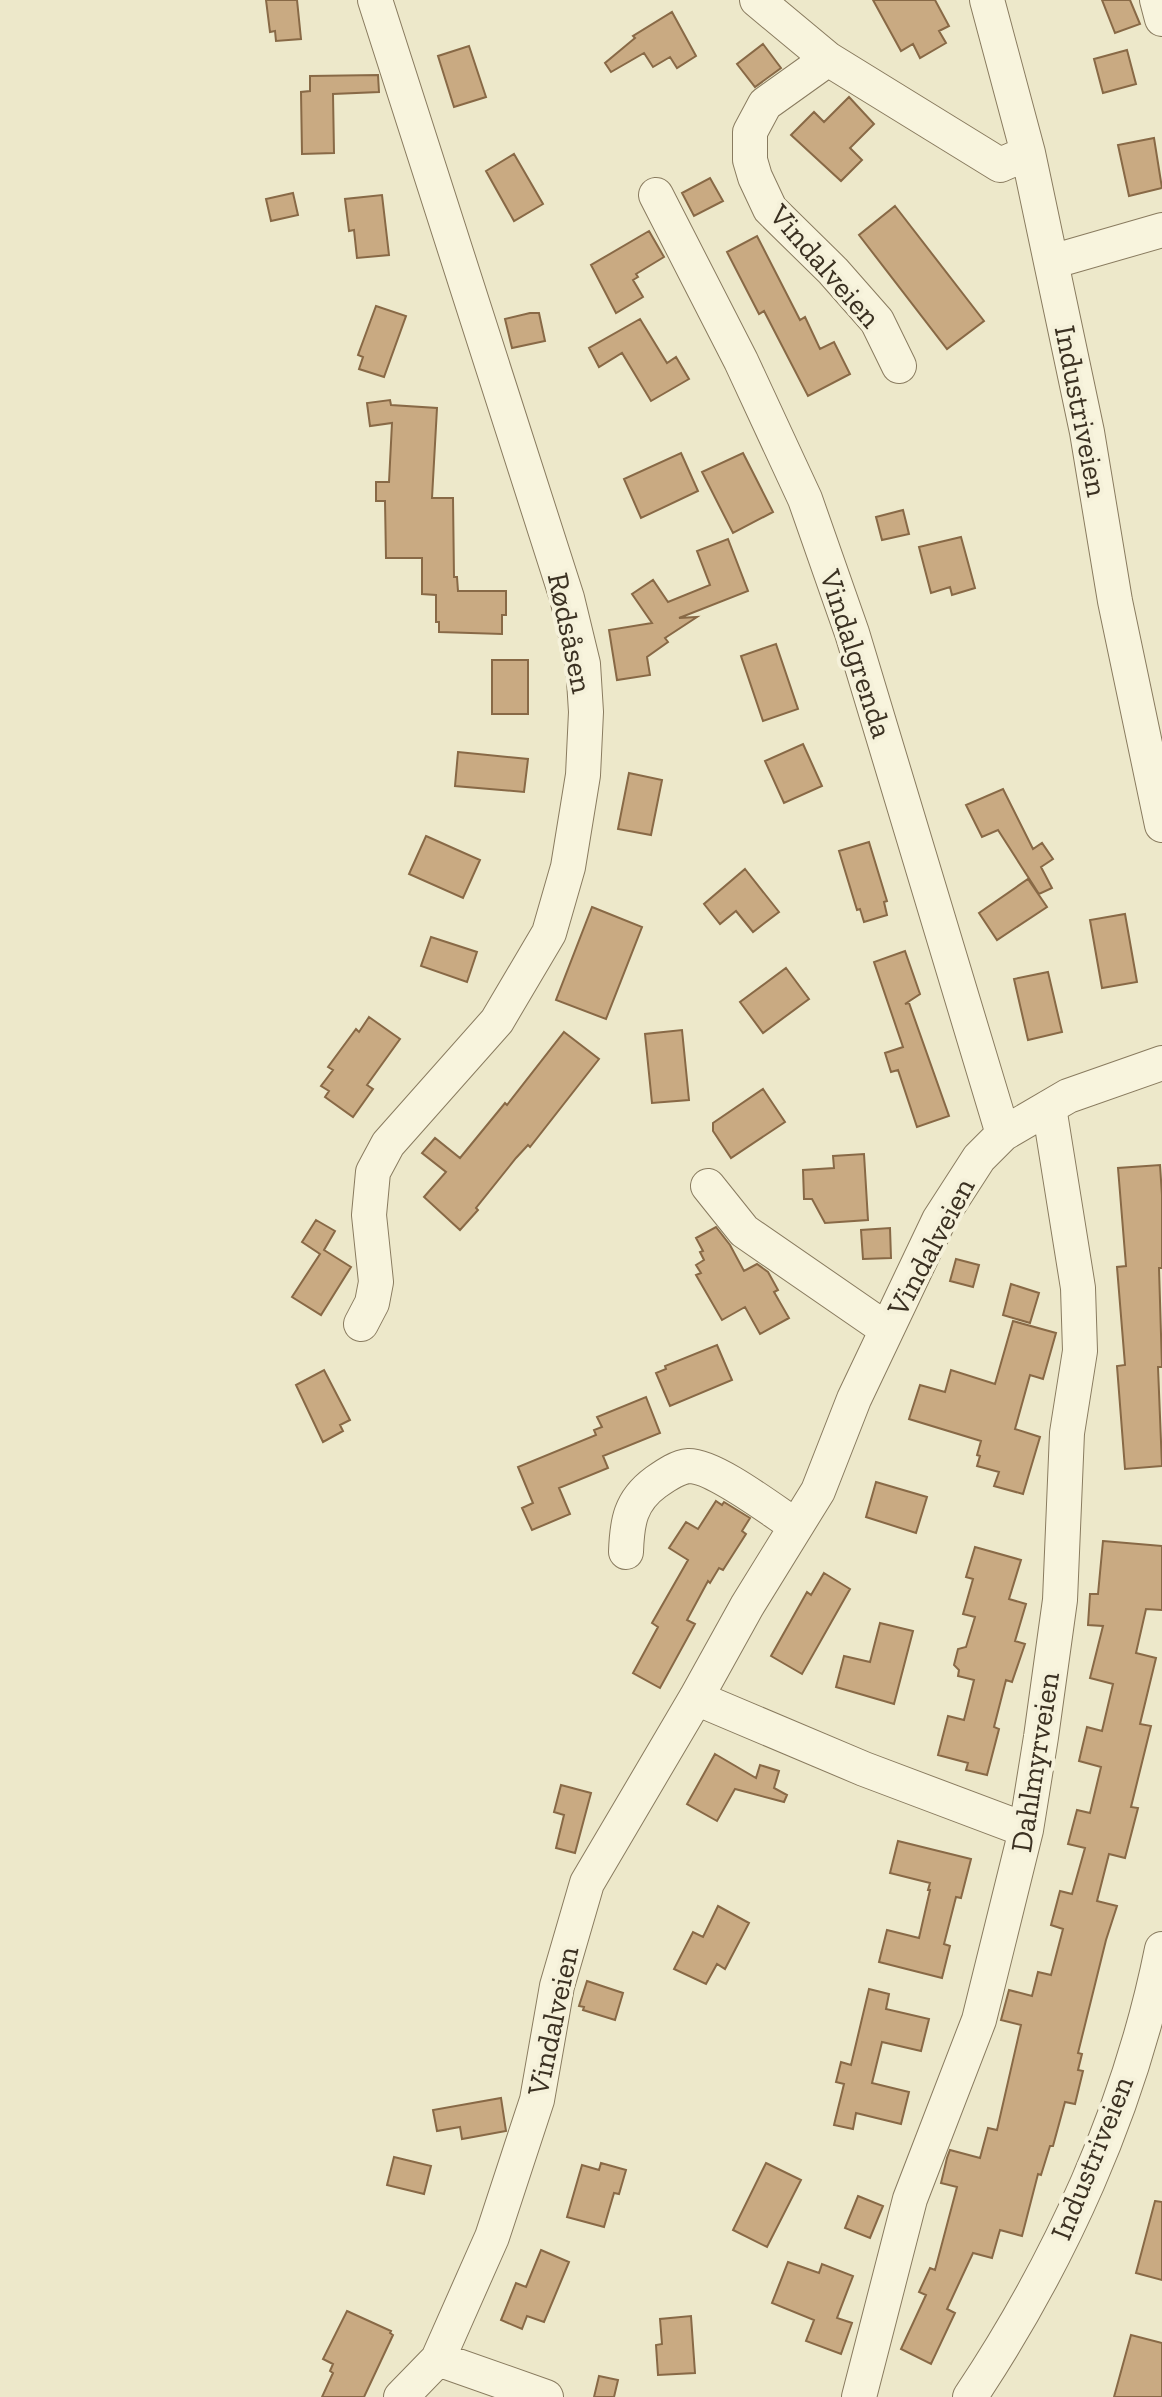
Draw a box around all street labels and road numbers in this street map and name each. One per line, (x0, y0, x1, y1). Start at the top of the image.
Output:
street label: Vindalveien (761, 196, 888, 335)
street label: Industriveien (1047, 322, 1115, 500)
street label: Vindalgrenda (812, 564, 900, 743)
street label: Rødsåsen (540, 570, 600, 696)
street label: Vindalveien (879, 1172, 982, 1323)
street label: Dahlmyrveien (1003, 1669, 1067, 1855)
street label: Vindalveien (519, 1943, 586, 2100)
street label: Industriveien (1043, 2071, 1141, 2245)

